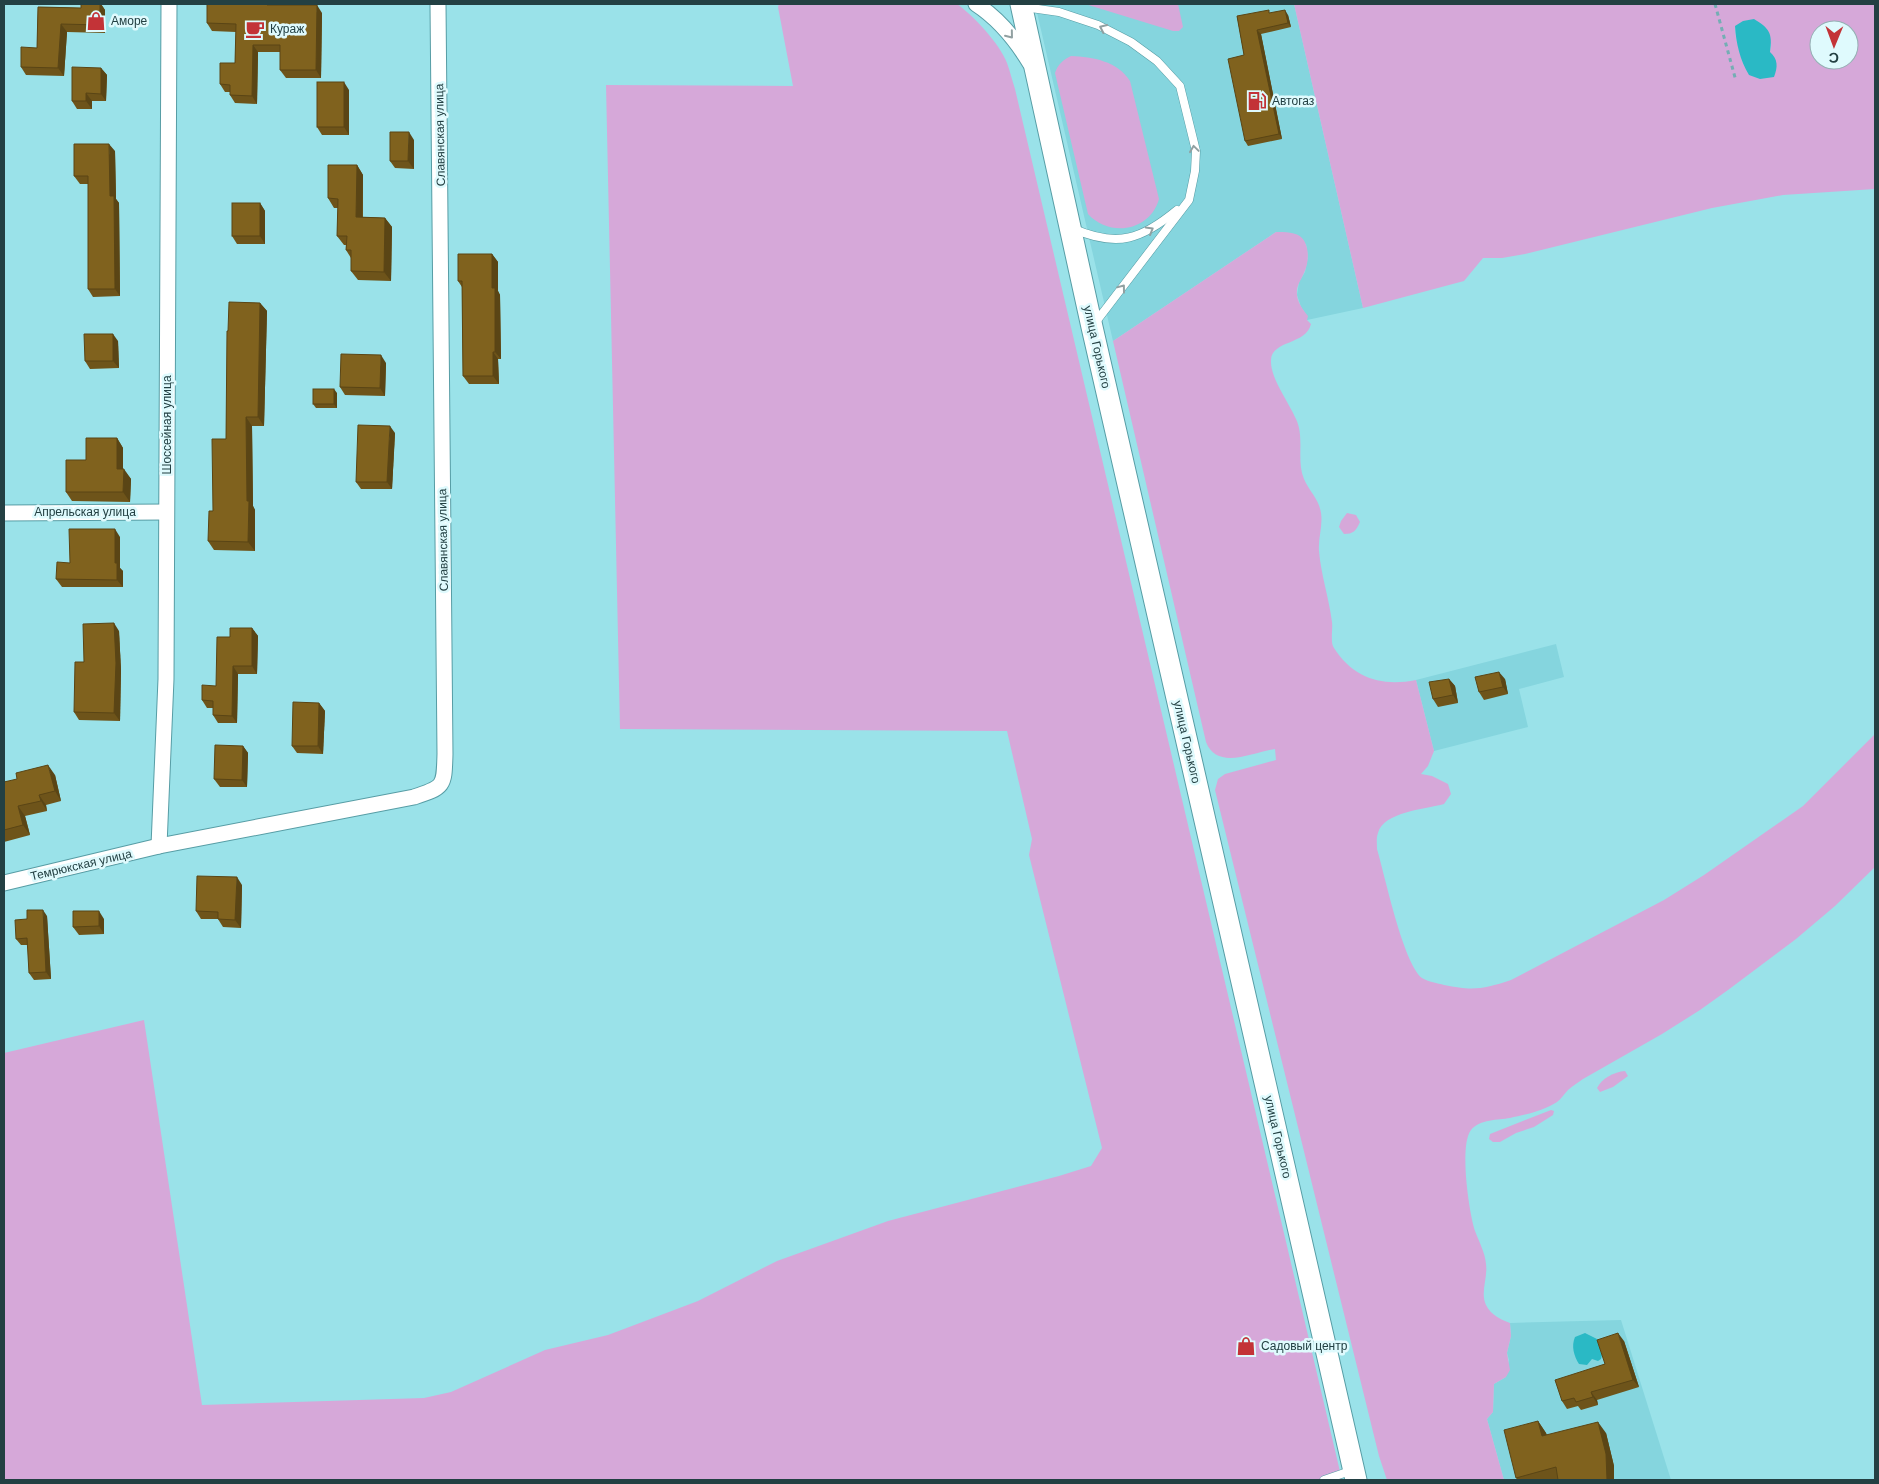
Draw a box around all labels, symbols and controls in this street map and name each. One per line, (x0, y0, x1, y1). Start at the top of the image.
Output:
shop icon: Аморе (85, 10, 107, 32)
place label: Аморе (111, 14, 148, 28)
cafe icon: Кураж (244, 18, 266, 40)
north arrow (1809, 20, 1859, 70)
place label: Кураж (270, 22, 304, 36)
one-way arrow (1099, 24, 1108, 34)
one-way arrow (1005, 29, 1013, 38)
text: С (1829, 50, 1839, 66)
street label: Славянская улица (432, 83, 448, 186)
fuel station icon: Автогаз (1246, 90, 1268, 112)
place label: Автогаз (1272, 94, 1315, 108)
one-way arrow (1189, 145, 1200, 153)
one-way arrow (1144, 226, 1153, 236)
one-way arrow (1116, 285, 1124, 294)
street label: улица Горького (1081, 304, 1113, 390)
street label: Шоссейная улица (160, 375, 174, 475)
street label: Славянская улица (435, 488, 451, 591)
street label: Апрельская улица (34, 505, 136, 519)
street label: улица Горького (1171, 699, 1203, 785)
street label: Темрюкская улица (29, 846, 133, 883)
street label: улица Горького (1262, 1094, 1294, 1180)
shop icon: Садовый центр (1235, 1335, 1257, 1357)
place label: Садовый центр (1261, 1339, 1348, 1353)

